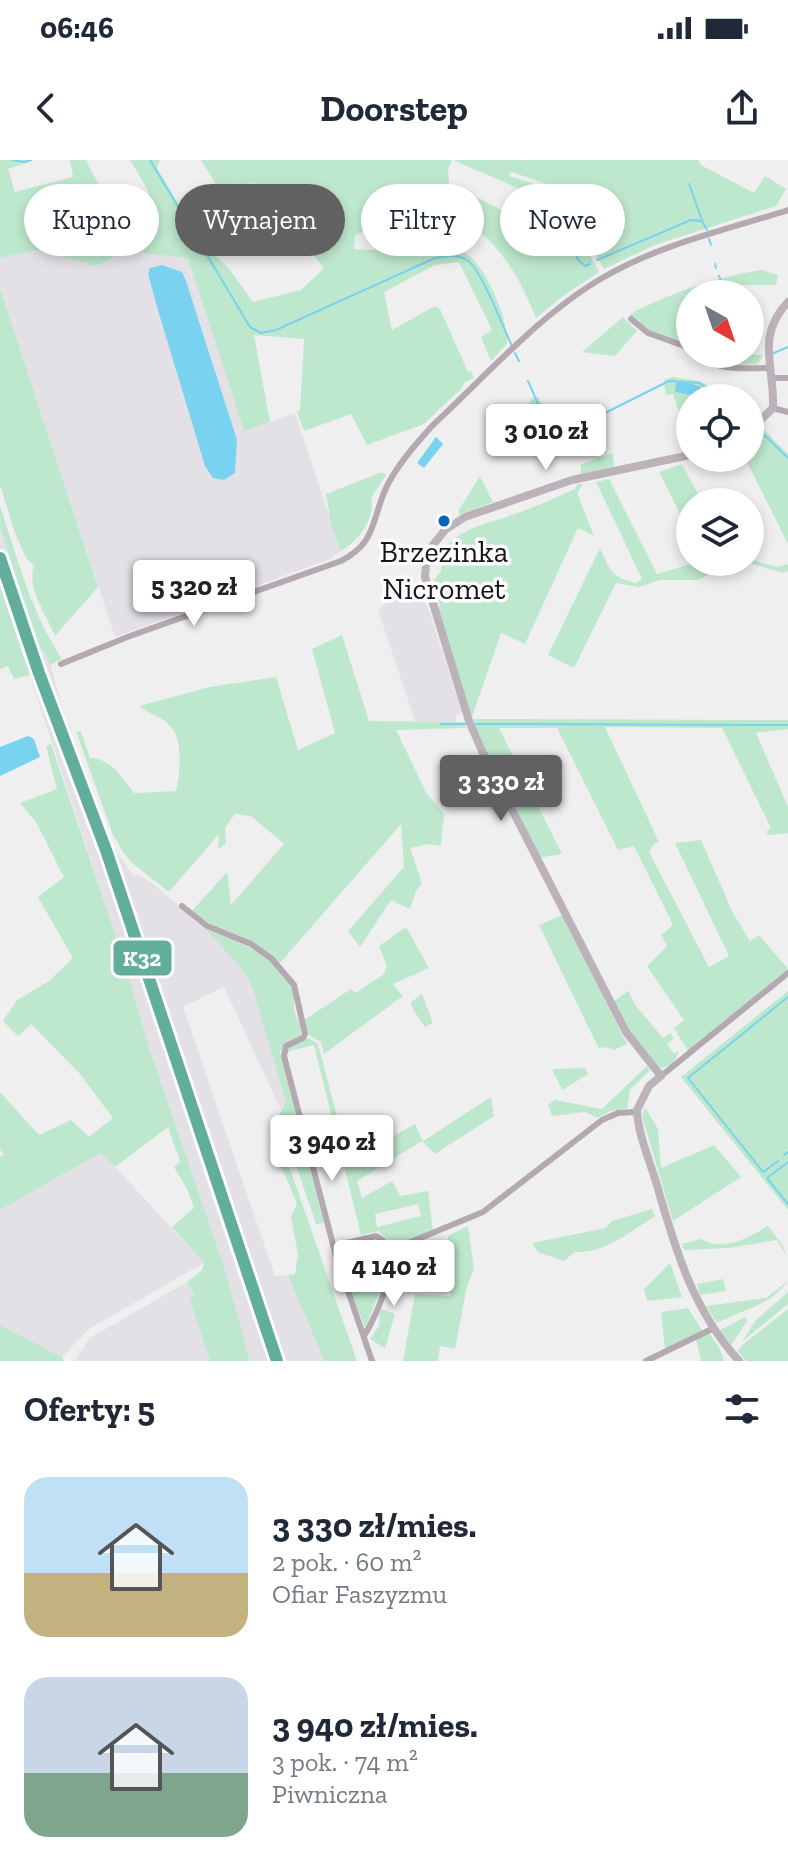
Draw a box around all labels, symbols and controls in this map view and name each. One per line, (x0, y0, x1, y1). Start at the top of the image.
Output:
text: 06:46 (40, 10, 114, 46)
icon: back (24, 86, 68, 130)
icon: share (720, 86, 764, 130)
text: Doorstep (320, 87, 468, 130)
chip: Kupno (24, 184, 159, 256)
chip: Wynajem (175, 184, 345, 256)
chip: Filtry (361, 184, 484, 256)
chip: Nowe (500, 184, 625, 256)
north arrow (676, 280, 764, 368)
map controls (676, 280, 764, 576)
button: locate (676, 384, 764, 472)
pin: 3 010 zł (463, 404, 629, 472)
text: 3 010 zł (504, 414, 588, 446)
button: layers (676, 488, 764, 576)
marker: Brzezinka Nicromet (436, 513, 452, 529)
place label: Brzezinka Nicromet (380, 534, 508, 607)
pin: 5 320 zł (111, 560, 277, 628)
text: 5 320 zł (151, 570, 237, 602)
pin: 3 330 zł (418, 755, 584, 823)
text: 3 330 zł (458, 765, 544, 797)
line badge: K32 (112, 939, 173, 977)
text: K32 (123, 945, 161, 972)
pin: 3 940 zł (249, 1115, 415, 1183)
text: 3 940 zł (288, 1125, 376, 1157)
pin: 4 140 zł (311, 1240, 477, 1308)
text: 4 140 zł (352, 1250, 436, 1282)
icon: filters (720, 1387, 764, 1431)
text: Oferty: 5 (24, 1389, 155, 1430)
text: 3 330 zł/mies. (272, 1505, 476, 1546)
icon: home (88, 1509, 184, 1605)
text: 2 pok. · 60 m² (272, 1546, 422, 1578)
text: Ofiar Faszyzmu (272, 1578, 447, 1610)
text: 3 940 zł/mies. (272, 1705, 478, 1746)
icon: home (88, 1709, 184, 1805)
text: 3 pok. · 74 m² (272, 1746, 418, 1778)
text: Piwniczna (272, 1778, 388, 1810)

